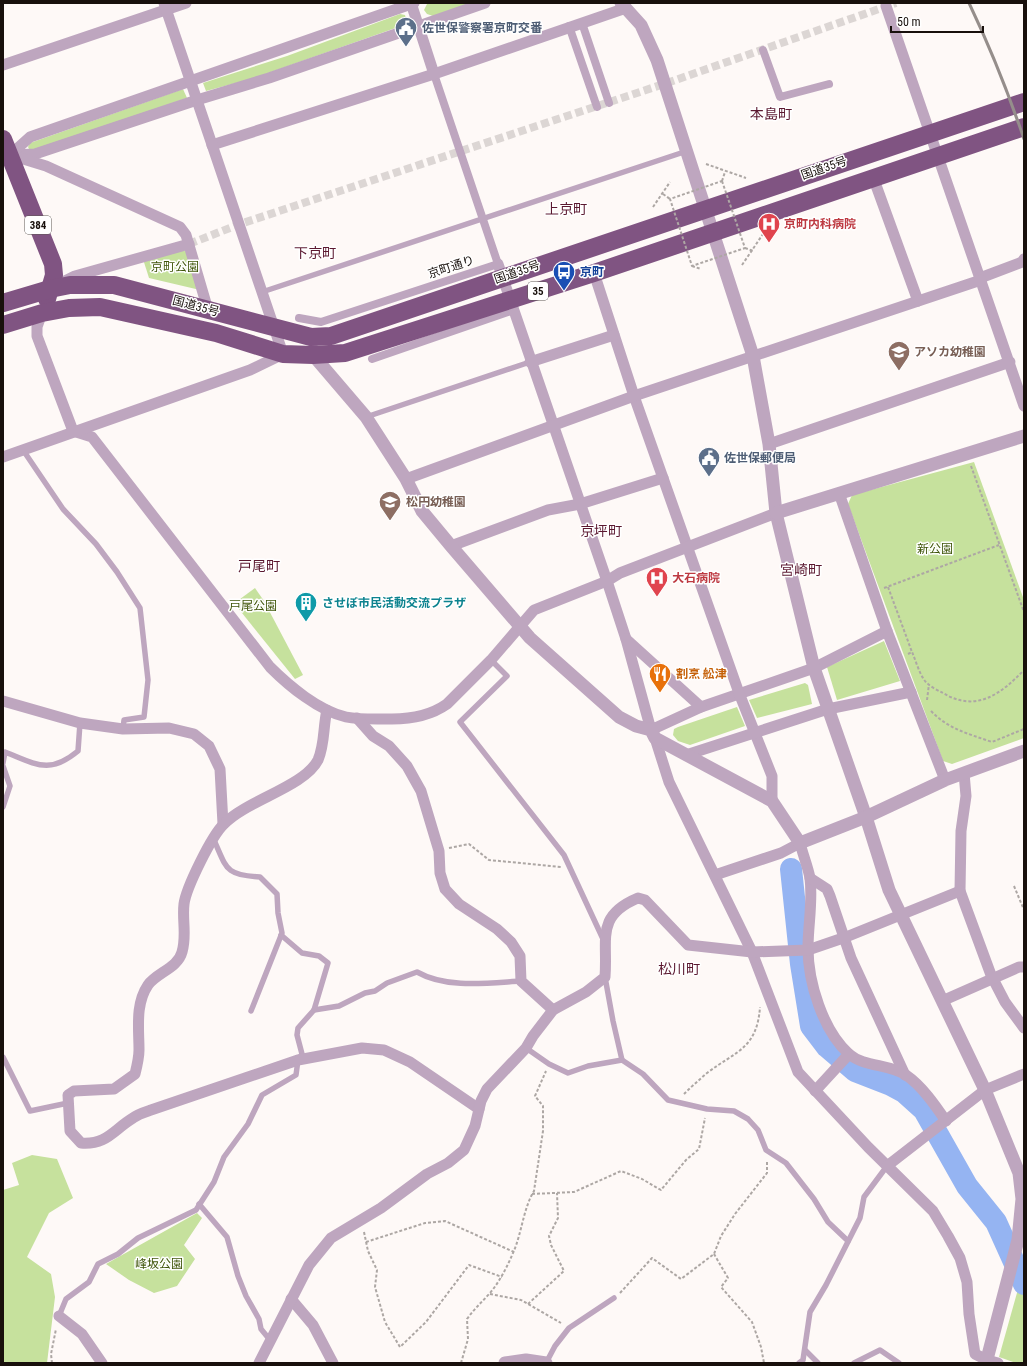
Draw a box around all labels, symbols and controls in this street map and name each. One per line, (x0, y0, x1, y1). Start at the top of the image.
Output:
scale bar (891, 8, 983, 34)
public building icon: 佐世保警察署京町交番 (393, 15, 419, 48)
text: 50 m (897, 15, 921, 29)
place label: 佐世保警察署京町交番 (422, 21, 543, 35)
district label: 本島町 (750, 106, 792, 122)
street label: 国道35号 (799, 154, 849, 182)
district label: 上京町 (545, 201, 587, 217)
hospital icon: 京町内科病院 (756, 211, 782, 244)
road number: 384 (25, 216, 51, 234)
place label: 京町内科病院 (784, 217, 856, 231)
district label: 下京町 (294, 245, 336, 261)
street label: 京町通り (426, 253, 476, 281)
street label: 国道35号 (492, 258, 542, 286)
bus stop icon: 京町 (551, 259, 577, 292)
park label: 京町公園 (151, 260, 199, 274)
place label: 京町 (580, 265, 604, 279)
road number: 35 (528, 282, 548, 300)
street label: 国道35号 (171, 293, 221, 319)
school or university icon: アソカ幼稚園 (886, 339, 912, 372)
place label: アソカ幼稚園 (914, 345, 986, 359)
public building icon: 佐世保郵便局 (696, 445, 722, 478)
place label: 佐世保郵便局 (724, 451, 796, 465)
school or university icon: 松円幼稚園 (377, 489, 403, 522)
place label: 松円幼稚園 (406, 495, 466, 509)
district label: 京坪町 (580, 523, 622, 539)
park label: 新公園 (917, 542, 953, 556)
district label: 戸尾町 (238, 558, 280, 574)
district label: 宮崎町 (780, 562, 822, 578)
hospital icon: 大石病院 (644, 565, 670, 598)
place label: 大石病院 (672, 571, 720, 585)
building icon: させぼ市民活動交流プラザ (293, 590, 319, 623)
place label: させぼ市民活動交流プラザ (322, 596, 466, 610)
park label: 戸尾公園 (229, 599, 277, 613)
restaurant icon: 割烹 舩津 (647, 661, 673, 694)
place label: 割烹 舩津 (676, 667, 727, 681)
district label: 松川町 (658, 961, 700, 977)
park label: 峰坂公園 (135, 1257, 183, 1271)

